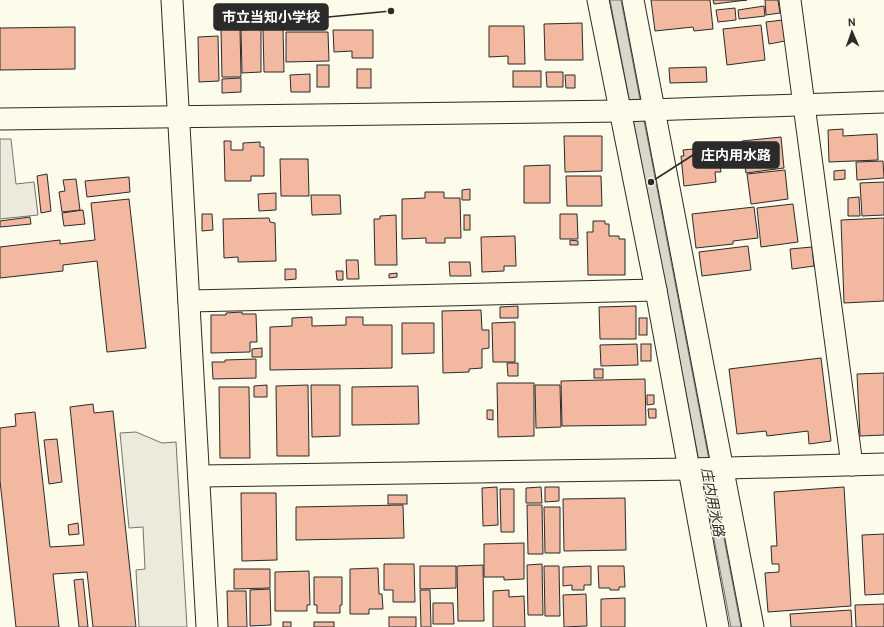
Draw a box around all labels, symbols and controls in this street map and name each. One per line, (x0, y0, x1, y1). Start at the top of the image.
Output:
callout: 市立当知小学校 (214, 4, 328, 30)
text: 市立当知小学校 (222, 8, 320, 26)
north arrow (832, 12, 872, 52)
text: N (848, 15, 856, 29)
callout: 庄内用水路 (693, 142, 779, 168)
text: 庄内用水路 (701, 146, 771, 164)
water label: 庄内用水路 (697, 466, 729, 539)

